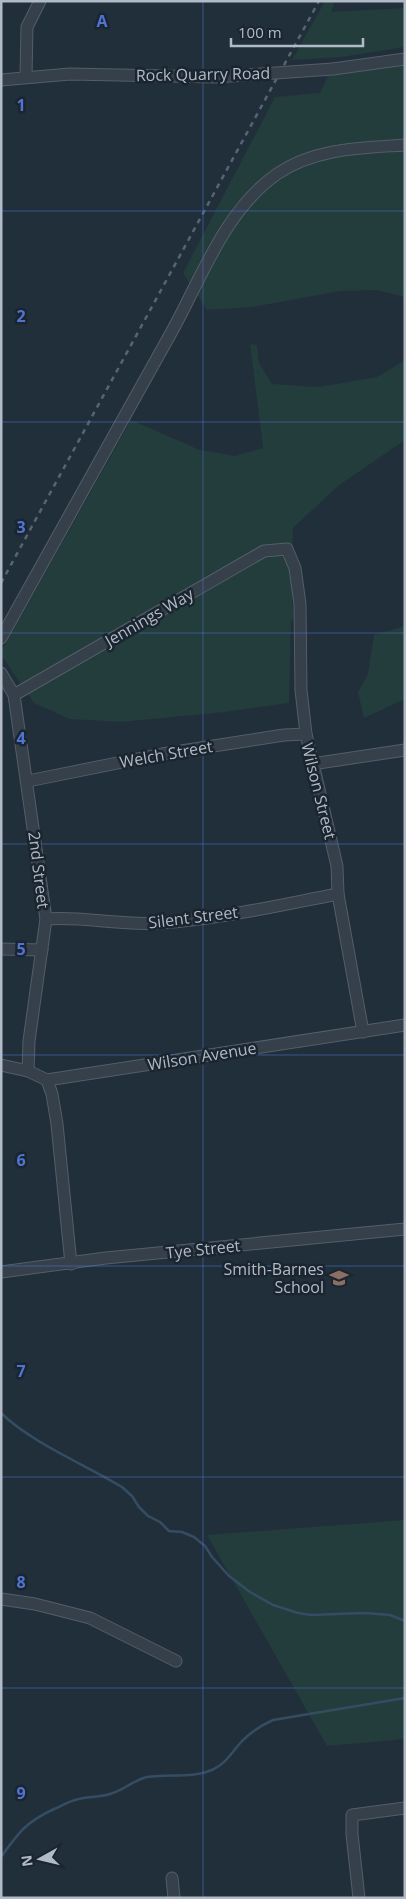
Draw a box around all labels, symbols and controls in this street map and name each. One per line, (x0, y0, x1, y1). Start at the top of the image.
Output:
text: A (96, 10, 108, 32)
scale bar (231, 15, 364, 47)
text: 100 m (238, 22, 282, 42)
street label: Rock Quarry Road (136, 62, 270, 86)
text: 1 (16, 94, 26, 116)
text: 2 (16, 305, 26, 327)
text: 3 (16, 516, 26, 538)
street label: Jennings Way (99, 582, 198, 652)
text: 4 (16, 727, 26, 749)
street label: Welch Street (118, 735, 215, 773)
street label: Wilson Street (296, 740, 342, 842)
street label: 2nd Street (23, 830, 55, 910)
street label: Silent Street (147, 901, 239, 933)
text: 5 (16, 938, 26, 960)
street label: Wilson Avenue (146, 1037, 258, 1075)
text: 6 (16, 1149, 26, 1171)
street label: Tye Street (165, 1234, 242, 1264)
place label: Smith-Barnes School (224, 1258, 324, 1298)
school or university icon: Smith-Barnes School (328, 1267, 350, 1289)
text: 7 (16, 1360, 26, 1382)
text: 8 (16, 1571, 26, 1593)
text: 9 (16, 1782, 26, 1804)
north arrow (15, 1834, 65, 1884)
text: N (16, 1854, 37, 1868)

